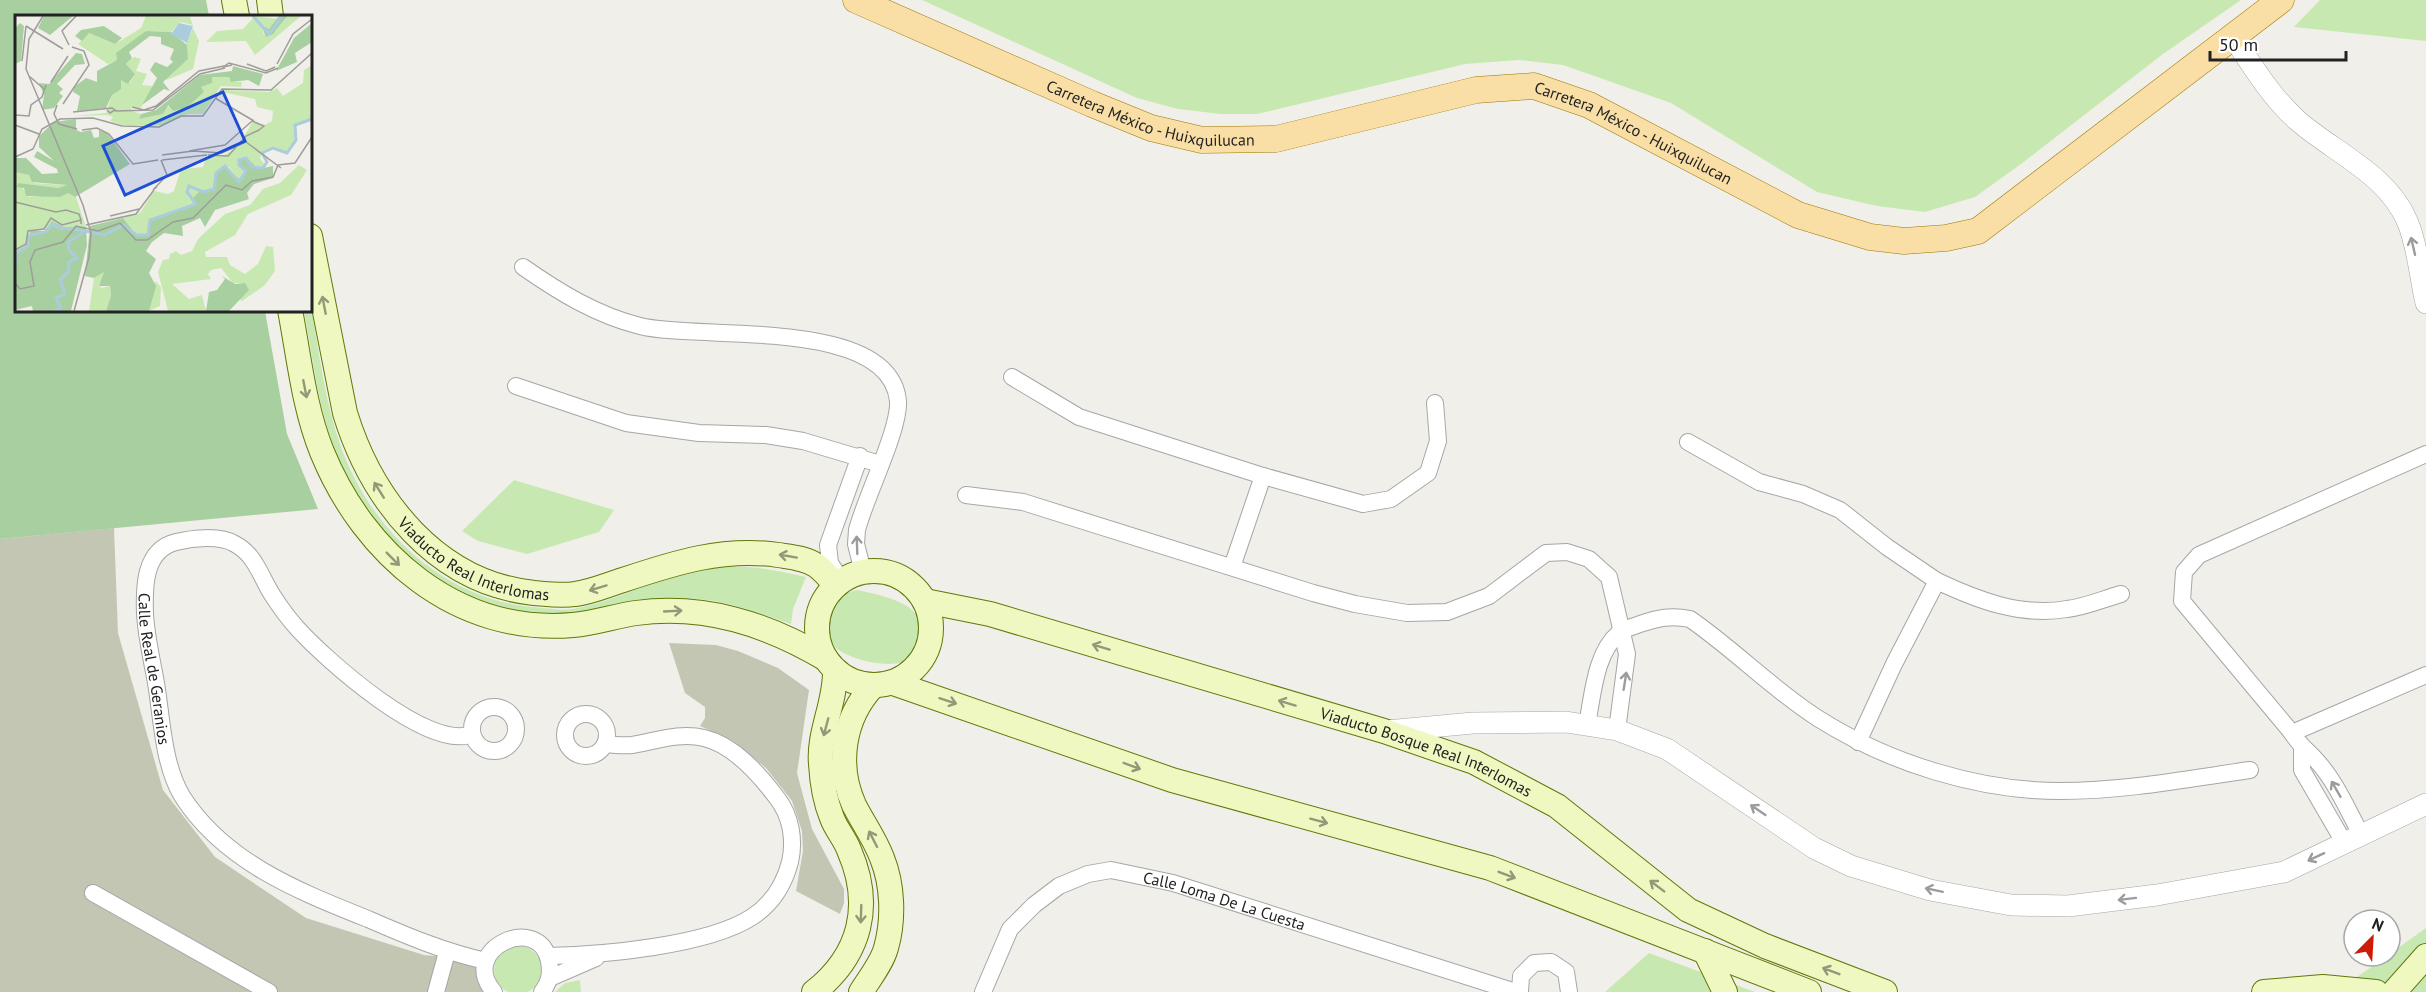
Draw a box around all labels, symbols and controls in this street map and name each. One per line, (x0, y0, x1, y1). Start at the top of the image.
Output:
inset map (15, 15, 312, 312)
scale bar (2210, 24, 2346, 62)
text: 50 m (2219, 33, 2258, 56)
street label: Carretera México - Huixquilucan (1043, 75, 1255, 150)
street label: Carretera México - Huixquilucan (1532, 77, 1736, 189)
one-way arrow (2407, 237, 2419, 256)
one-way arrow (318, 295, 329, 315)
one-way arrow (300, 378, 311, 398)
one-way arrow (373, 482, 385, 499)
street label: Viaducto Real Interlomas (393, 512, 550, 604)
one-way arrow (852, 535, 863, 555)
one-way arrow (385, 551, 400, 566)
one-way arrow (778, 551, 798, 562)
one-way arrow (589, 583, 608, 594)
street label: Calle Real de Geranios (135, 593, 175, 746)
one-way arrow (663, 605, 683, 616)
one-way arrow (1092, 641, 1111, 652)
one-way arrow (1619, 671, 1630, 691)
one-way arrow (938, 696, 957, 707)
one-way arrow (1278, 697, 1297, 708)
street label: Viaducto Bosque Real Interlomas (1317, 702, 1536, 801)
one-way arrow (820, 718, 832, 737)
one-way arrow (1122, 761, 1141, 772)
one-way arrow (2330, 781, 2342, 798)
one-way arrow (1750, 804, 1767, 816)
one-way arrow (1309, 816, 1328, 827)
one-way arrow (867, 831, 878, 849)
one-way arrow (2308, 851, 2326, 863)
street label: Calle Loma De La Cuesta (1141, 867, 1308, 934)
one-way arrow (1497, 870, 1515, 881)
one-way arrow (1649, 880, 1665, 892)
one-way arrow (1925, 884, 1944, 896)
one-way arrow (2118, 893, 2137, 904)
one-way arrow (856, 904, 867, 924)
north arrow (2342, 908, 2402, 968)
text: N (2369, 913, 2387, 936)
one-way arrow (1822, 965, 1841, 976)

